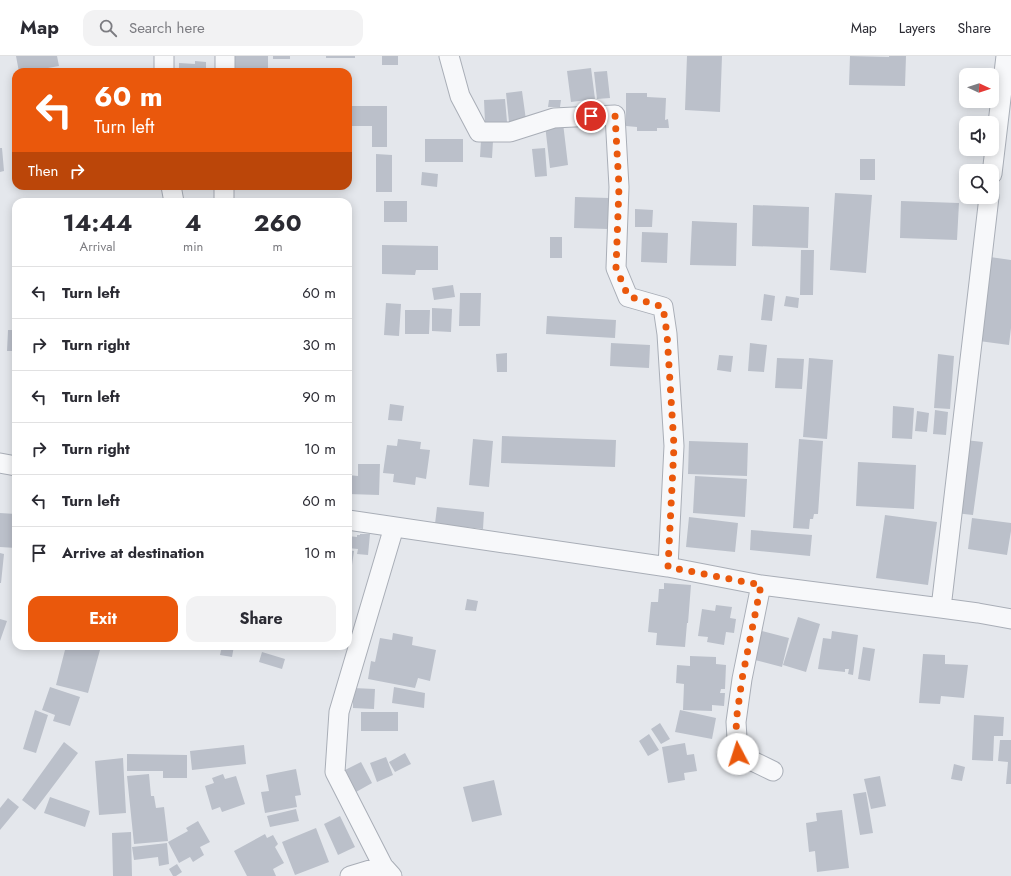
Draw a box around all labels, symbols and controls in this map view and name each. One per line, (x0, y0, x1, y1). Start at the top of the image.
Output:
search box (83, 10, 363, 46)
text: Map (20, 14, 59, 41)
icon: search (97, 17, 119, 39)
text: Search here (129, 17, 205, 39)
text: Map (851, 18, 877, 38)
text: Layers (899, 18, 935, 38)
text: Share (957, 18, 991, 38)
north arrow (959, 68, 999, 108)
map controls (959, 68, 999, 204)
text: 60 m (94, 76, 163, 117)
icon: left (28, 84, 80, 136)
pin (574, 99, 608, 133)
icon: arrive (580, 105, 602, 127)
text: Turn left (94, 114, 154, 140)
button: sound (959, 116, 999, 156)
text: Then (28, 160, 58, 182)
icon: right (66, 160, 88, 182)
button: search (959, 164, 999, 204)
text: 14:44 (62, 205, 133, 240)
text: 4 (185, 205, 202, 240)
text: 260 (254, 205, 302, 240)
text: Arrival (80, 237, 115, 256)
text: min (183, 237, 203, 256)
text: m (273, 237, 283, 256)
icon: left (28, 282, 50, 304)
text: Turn left (62, 282, 120, 304)
text: 60 m (302, 282, 336, 304)
icon: right (28, 334, 50, 356)
text: Turn right (62, 334, 130, 356)
text: 30 m (303, 334, 336, 356)
icon: left (28, 386, 50, 408)
text: Turn left (62, 386, 120, 408)
text: 90 m (302, 386, 336, 408)
icon: right (28, 438, 50, 460)
text: Turn right (62, 438, 130, 460)
text: 10 m (304, 438, 336, 460)
icon: left (28, 490, 50, 512)
text: Turn left (62, 490, 120, 512)
text: 60 m (302, 490, 336, 512)
icon: arrive (28, 542, 50, 564)
text: Arrive at destination (62, 542, 204, 564)
text: 10 m (304, 542, 336, 564)
button: Exit (28, 596, 178, 642)
button: Share (186, 596, 336, 642)
position arrow (717, 733, 759, 775)

